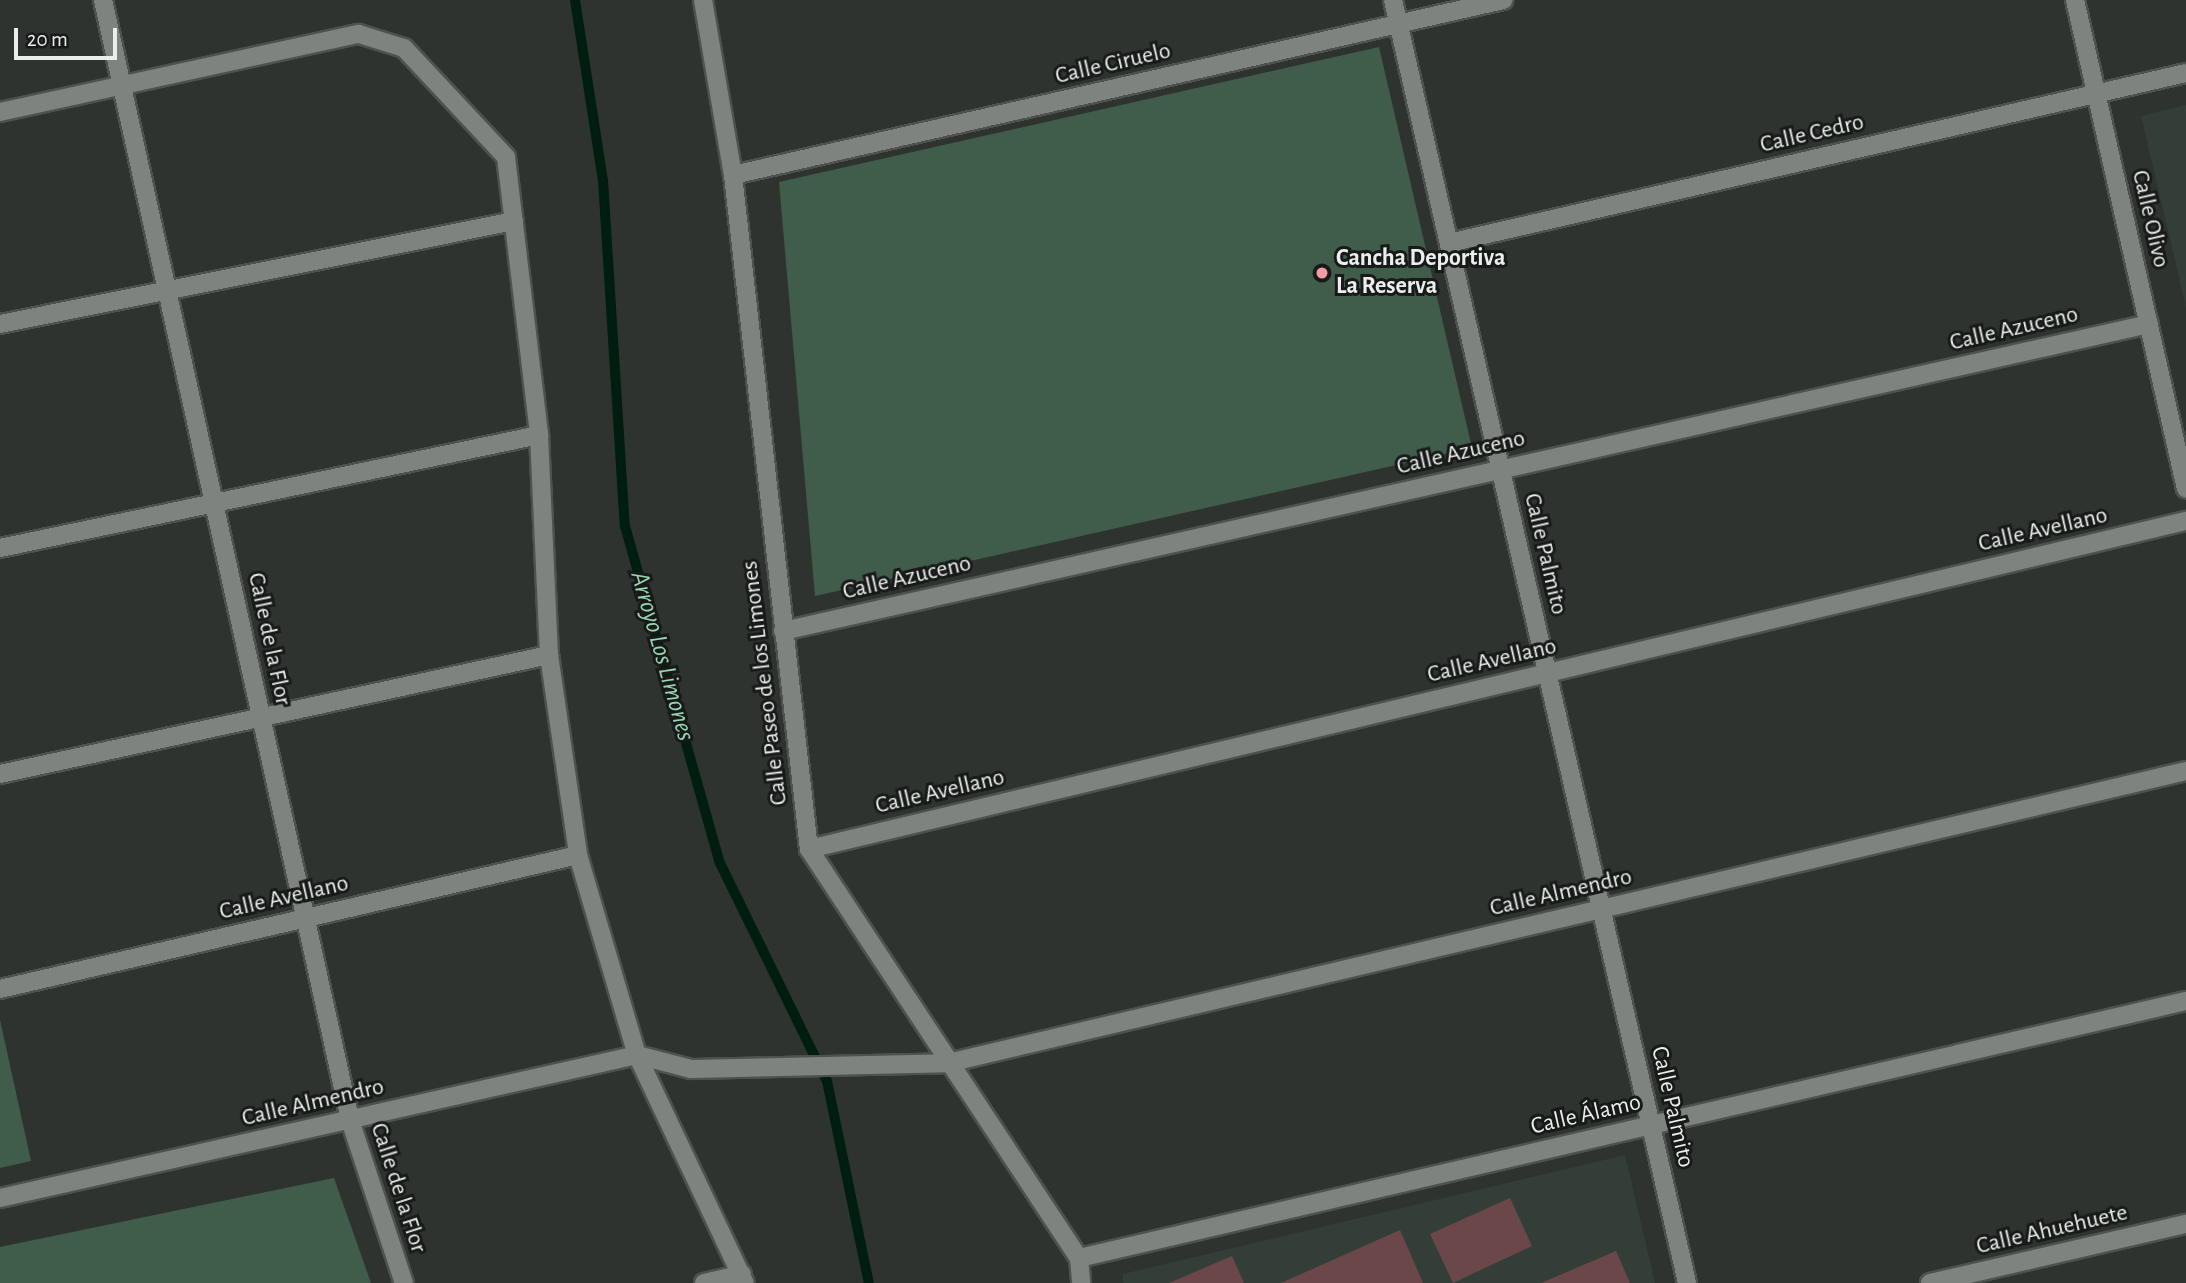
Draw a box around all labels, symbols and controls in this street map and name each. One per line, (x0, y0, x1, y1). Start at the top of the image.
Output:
scale bar (18, 14, 121, 58)
text: 20 m (27, 29, 68, 50)
street label: Calle Ciruelo (1053, 37, 1173, 91)
street label: Calle Cedro (1757, 108, 1867, 160)
street label: Calle Olivo (2125, 168, 2175, 270)
place label: Cancha Deportiva La Reserva (1336, 245, 1505, 301)
marker: Cancha Deportiva La Reserva (1314, 265, 1330, 281)
street label: Calle Azuceno (1947, 300, 2081, 358)
street label: Calle Azuceno (1394, 424, 1528, 482)
street label: Calle Palmito (1517, 491, 1573, 617)
street label: Calle Avellano (1976, 501, 2110, 559)
street label: Calle Azuceno (840, 549, 974, 607)
street label: Calle Paseo de los Limones (736, 559, 794, 807)
water label: Arroyo Los Limones (623, 568, 701, 744)
street label: Calle de la Flor (241, 570, 297, 708)
street label: Calle Avellano (1425, 632, 1559, 690)
street label: Calle Avellano (873, 763, 1007, 821)
street label: Calle Almendro (1487, 863, 1635, 923)
street label: Calle Avellano (217, 869, 351, 927)
street label: Calle Palmito (1644, 1044, 1700, 1170)
street label: Calle Almendro (239, 1073, 387, 1133)
street label: Calle Álamo (1528, 1088, 1644, 1142)
street label: Calle de la Flor (364, 1120, 432, 1256)
street label: Calle Ahuehuete (1974, 1199, 2130, 1261)

